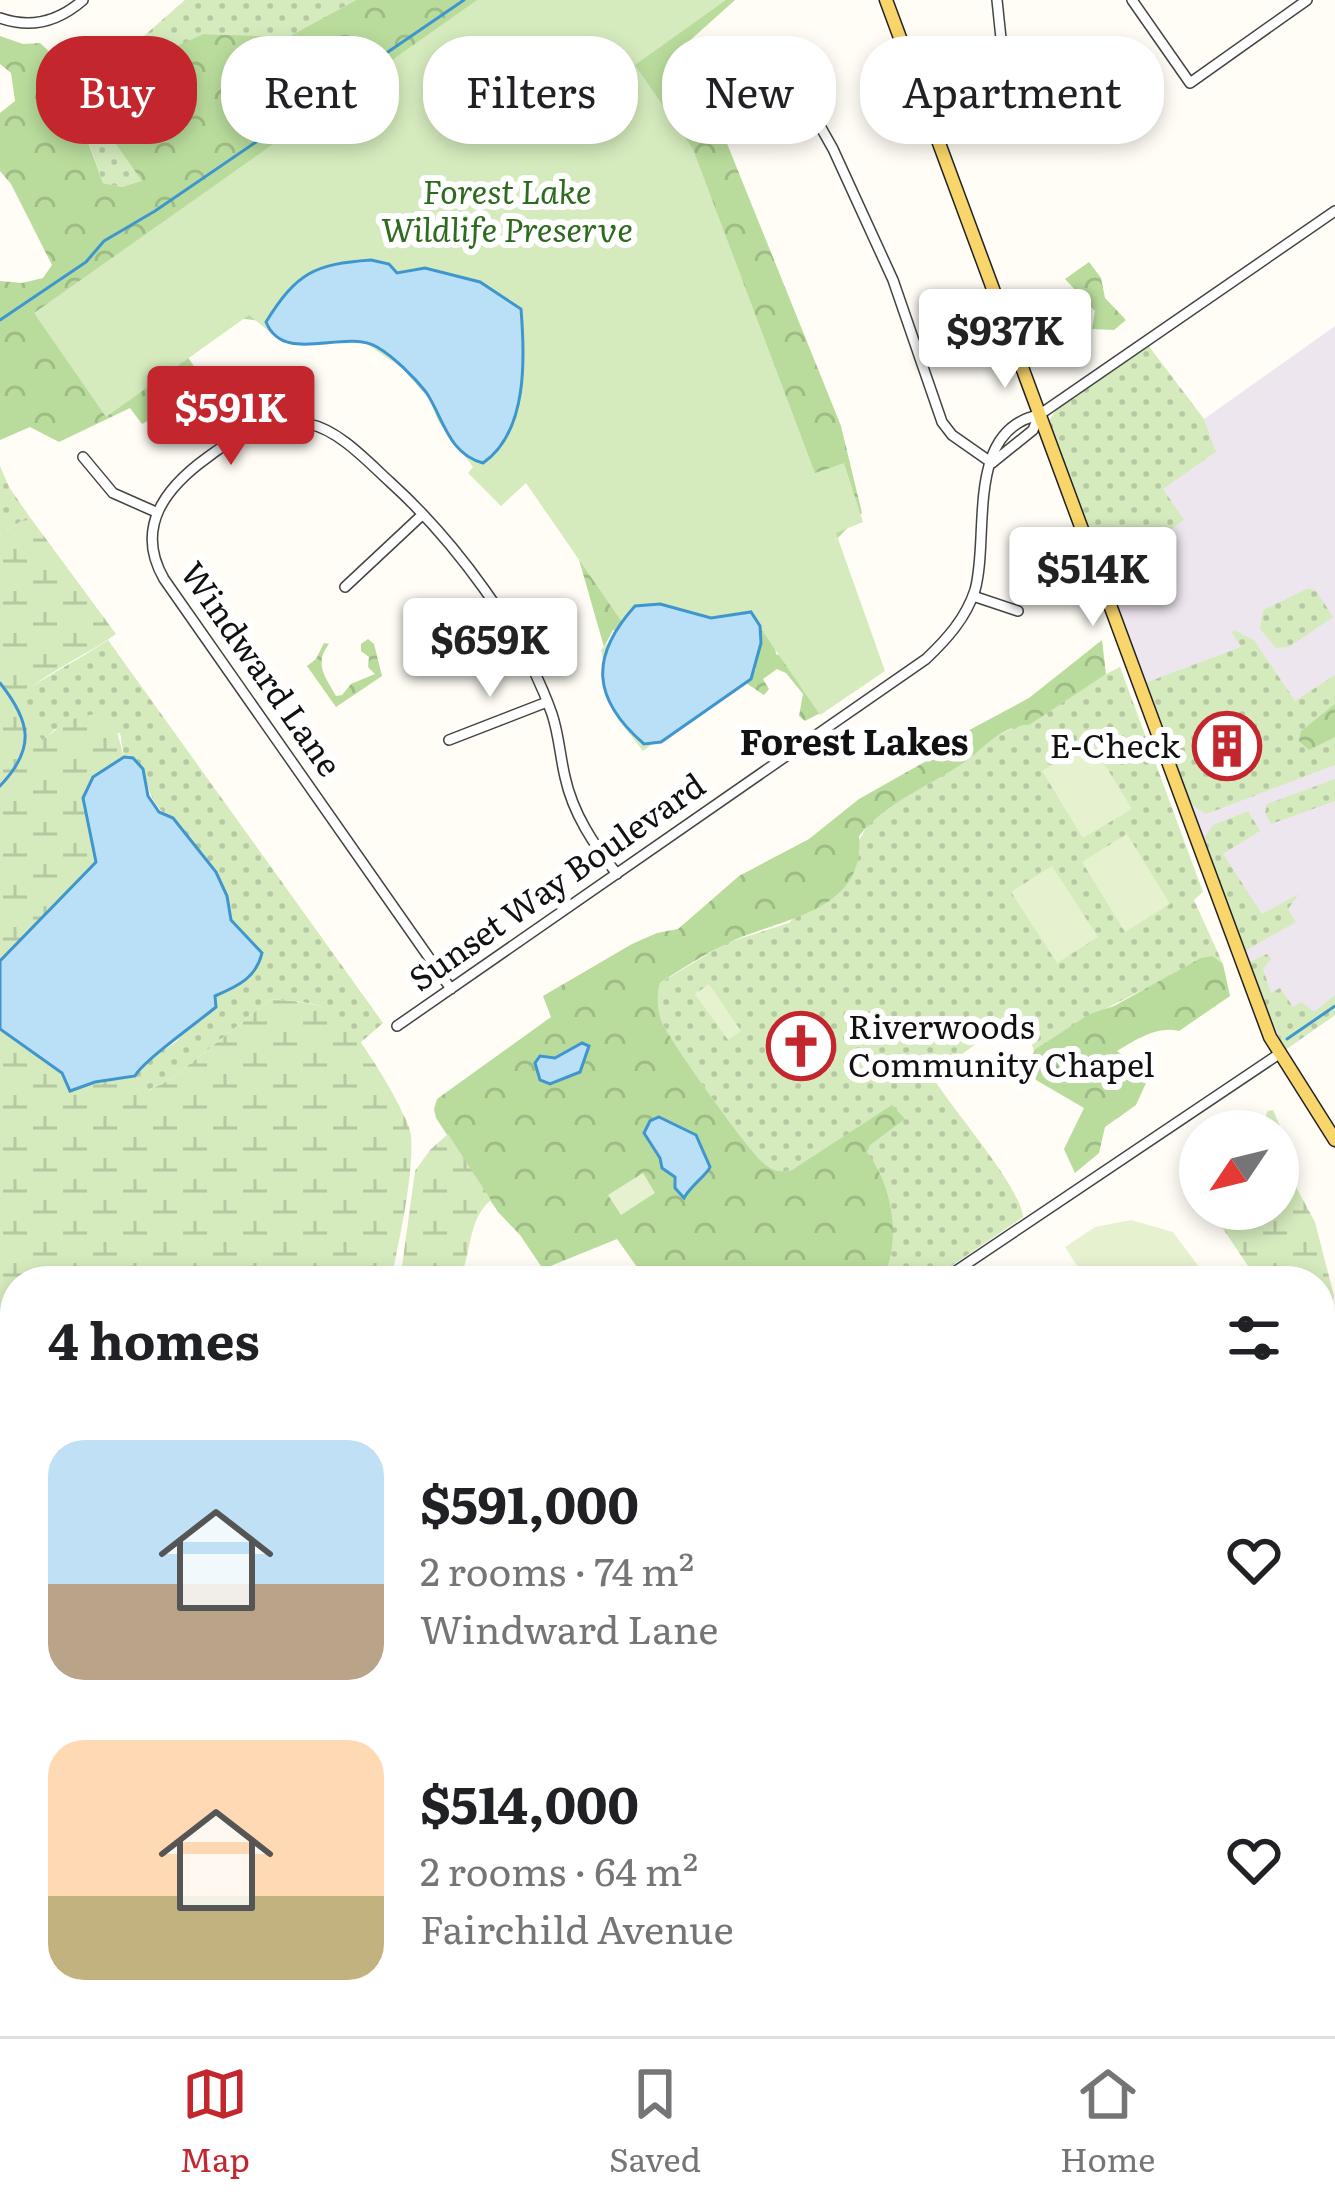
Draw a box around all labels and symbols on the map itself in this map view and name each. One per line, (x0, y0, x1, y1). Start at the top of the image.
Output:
park label: Forest Lake Wildlife Preserve (381, 165, 633, 252)
pin: $937K (921, 289, 1089, 391)
pin: $591K (147, 366, 315, 468)
pin: $514K (1009, 527, 1177, 629)
street label: Windward Lane (171, 550, 356, 785)
pin: $659K (406, 598, 574, 700)
building icon: E-Check (1192, 711, 1262, 781)
district label: Forest Lakes (739, 713, 969, 766)
place label: E-Check (1049, 719, 1181, 768)
street label: Sunset Way Boulevard (397, 759, 714, 1001)
place label: Riverwoods Community Chapel (848, 1000, 1155, 1087)
church icon: Riverwoods Community Chapel (766, 1011, 836, 1081)
north arrow (1179, 1110, 1299, 1230)

